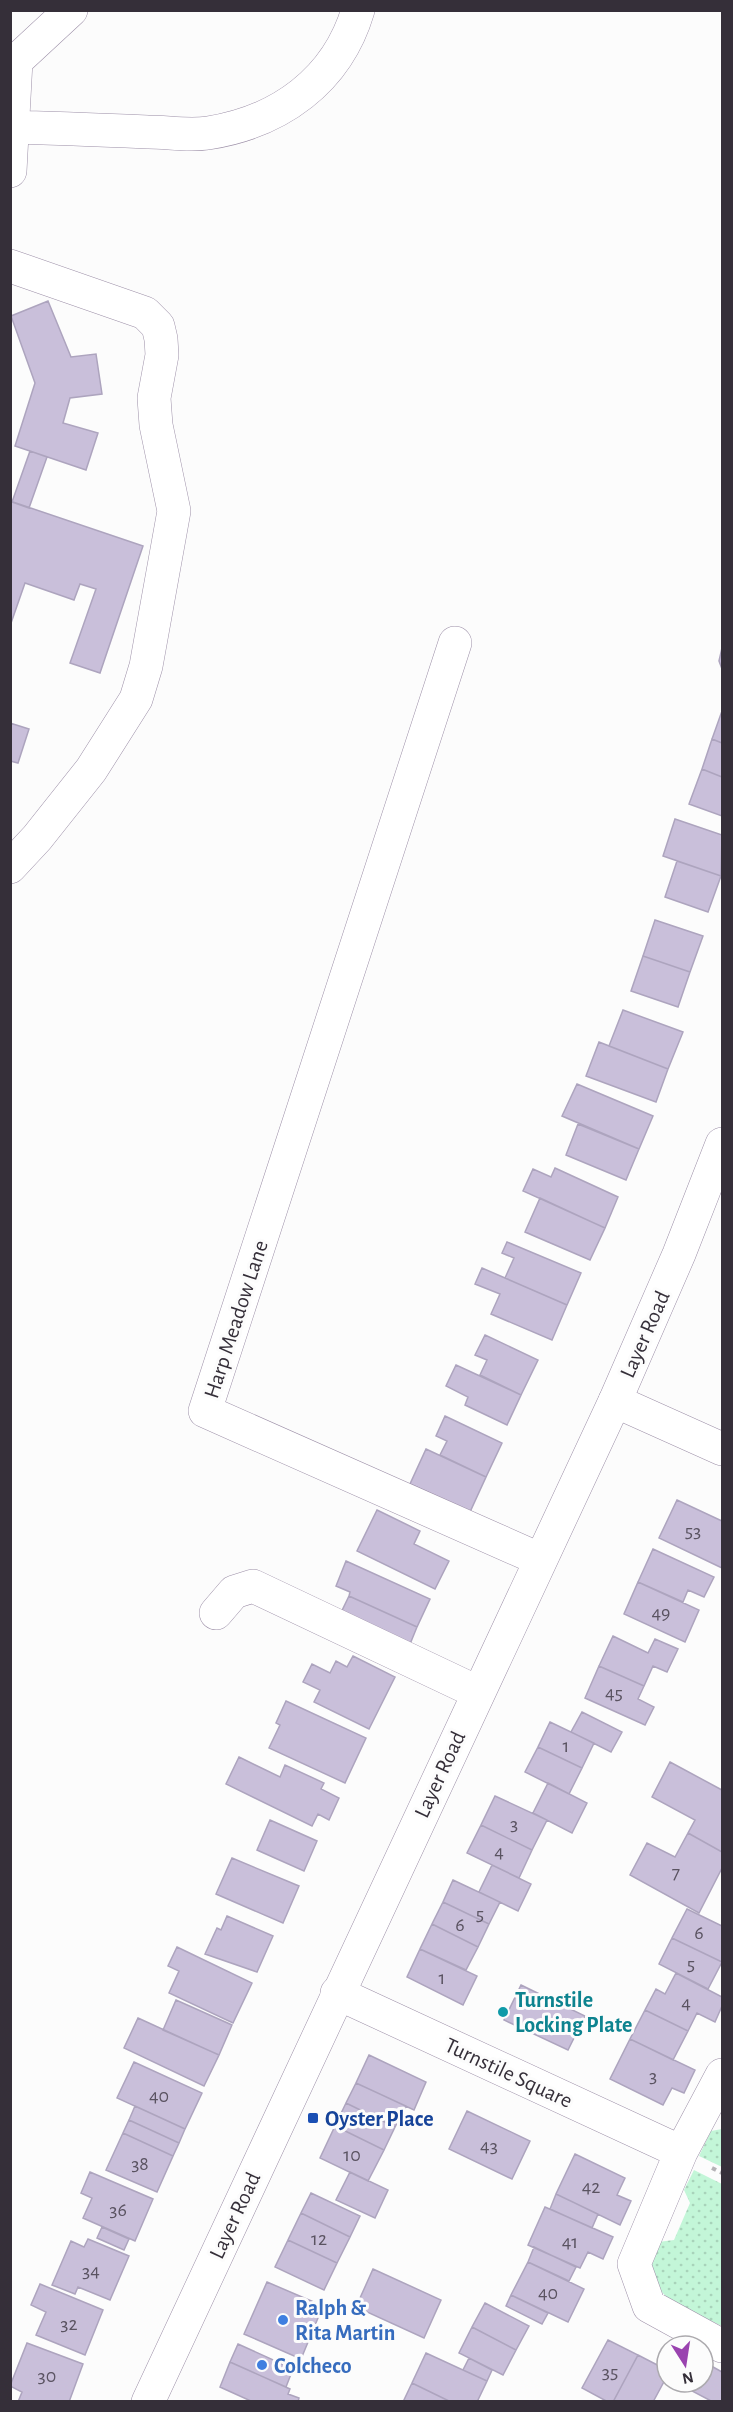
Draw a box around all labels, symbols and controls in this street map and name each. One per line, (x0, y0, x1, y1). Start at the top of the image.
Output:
street label: Harp Meadow Lane (200, 1238, 272, 1401)
street label: Layer Road (616, 1288, 674, 1381)
house number: 53 (685, 1521, 701, 1541)
house number: 49 (651, 1603, 671, 1623)
house number: 45 (605, 1683, 623, 1703)
street label: Layer Road (410, 1728, 469, 1821)
house number: 1 (563, 1736, 569, 1756)
house number: 3 (510, 1814, 518, 1834)
house number: 4 (494, 1842, 504, 1862)
house number: 7 (672, 1863, 680, 1883)
house number: 5 (476, 1904, 484, 1924)
house number: 6 (455, 1915, 465, 1935)
house number: 6 (694, 1923, 704, 1943)
house number: 5 (687, 1954, 695, 1974)
house number: 1 (439, 1968, 445, 1988)
place label: Turnstile Locking Plate (515, 1989, 632, 2036)
house number: 4 (681, 1993, 691, 2013)
marker: Turnstile Locking Plate (496, 2005, 510, 2019)
street label: Turnstile Square (441, 2034, 576, 2112)
house number: 3 (649, 2066, 657, 2086)
house number: 40 (149, 2086, 169, 2106)
place label: Oyster Place (325, 2108, 434, 2131)
marker: Oyster Place (306, 2111, 320, 2125)
house number: 43 (480, 2136, 498, 2156)
house number: 10 (343, 2145, 361, 2165)
house number: 38 (131, 2154, 149, 2174)
street label: Layer Road (205, 2169, 264, 2262)
house number: 42 (582, 2177, 600, 2197)
house number: 36 (109, 2200, 127, 2220)
house number: 12 (311, 2229, 327, 2249)
house number: 41 (562, 2232, 578, 2252)
house number: 34 (82, 2261, 100, 2281)
house number: 40 (538, 2283, 558, 2303)
place label: Ralph & Rita Martin (295, 2297, 395, 2344)
marker: Ralph & Rita Martin (276, 2313, 290, 2327)
house number: 32 (60, 2314, 78, 2334)
north arrow (655, 2334, 715, 2394)
place label: Colcheco (274, 2355, 352, 2377)
marker: Colcheco (255, 2358, 269, 2372)
house number: 35 (602, 2362, 618, 2382)
house number: 30 (38, 2366, 56, 2386)
text: N (681, 2369, 695, 2387)

